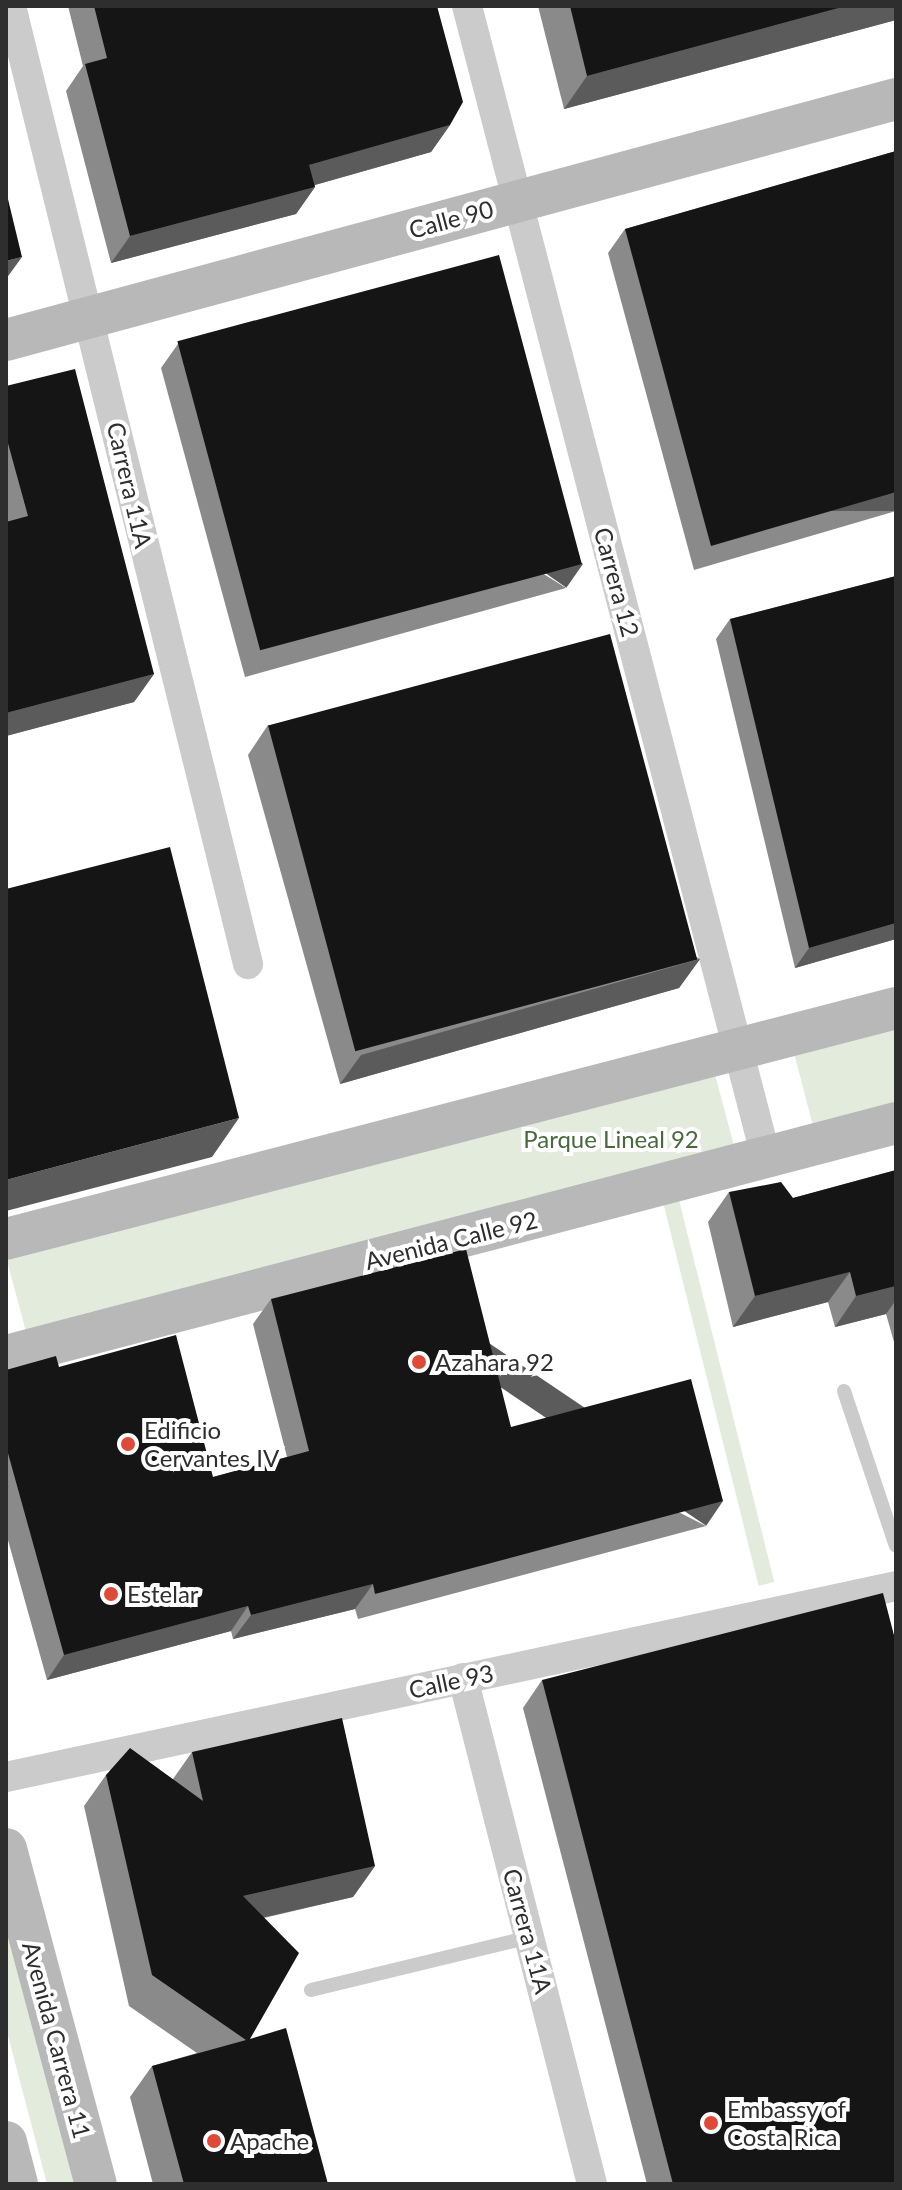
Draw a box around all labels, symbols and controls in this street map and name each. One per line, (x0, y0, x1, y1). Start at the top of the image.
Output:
street label: Calle 90 (406, 194, 496, 244)
street label: Carrera 11A (102, 419, 158, 551)
street label: Carrera 12 (589, 524, 645, 640)
park label: Parque Lineal 92 (523, 1125, 699, 1153)
street label: Avenida Calle 92 (362, 1205, 540, 1275)
place label: Azahara 92 (435, 1348, 554, 1376)
marker: Azahara 92 (410, 1353, 428, 1371)
place label: Edificio Cervantes IV (144, 1416, 279, 1472)
marker: Edificio Cervantes IV (119, 1435, 137, 1453)
place label: Estelar (127, 1580, 199, 1608)
marker: Estelar (102, 1585, 120, 1603)
street label: Calle 93 (406, 1658, 496, 1704)
street label: Carrera 11A (497, 1865, 559, 1997)
street label: Avenida Carrera 11 (17, 1938, 97, 2142)
place label: Embassy of Costa Rica (727, 2095, 846, 2151)
marker: Embassy of Costa Rica (702, 2114, 720, 2132)
place label: Apache (230, 2127, 309, 2155)
marker: Apache (205, 2132, 223, 2150)

